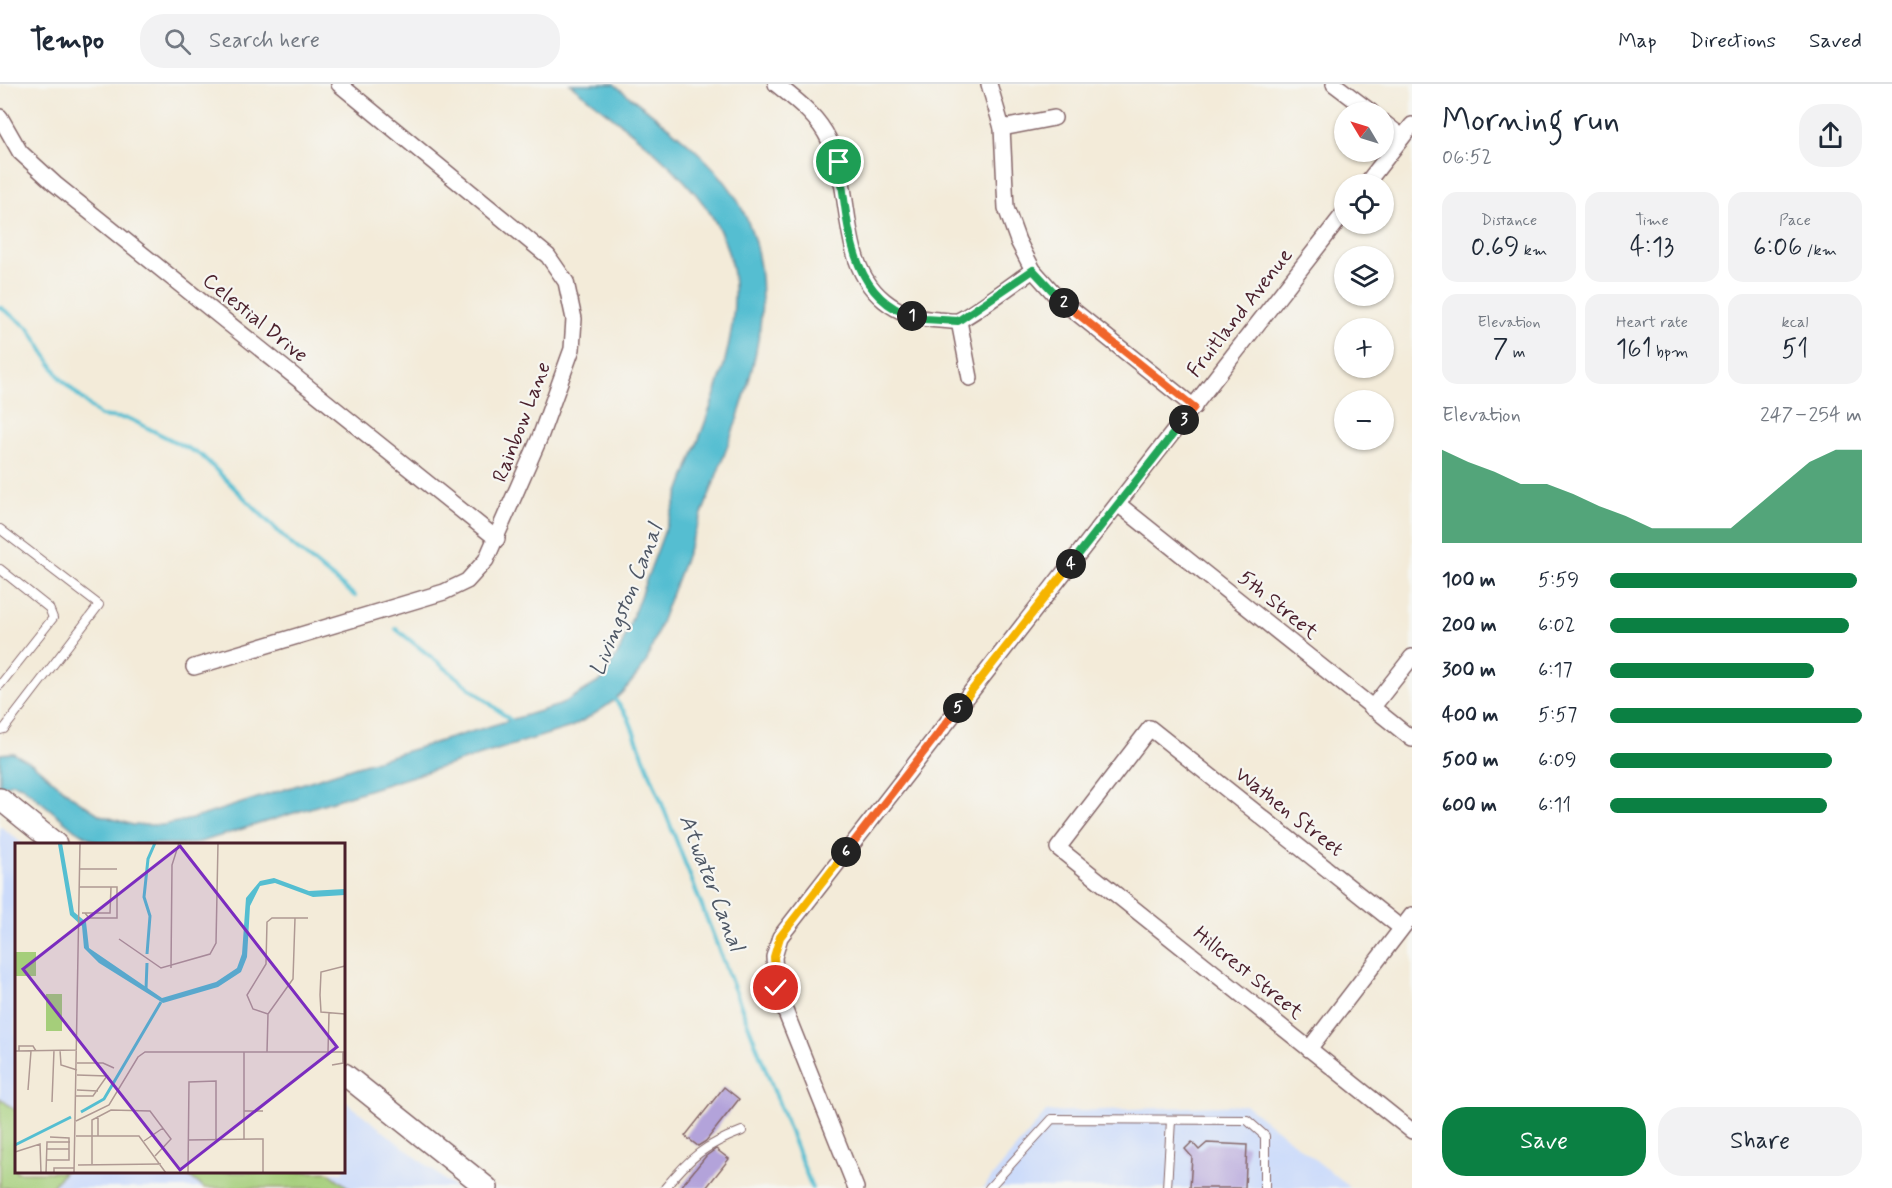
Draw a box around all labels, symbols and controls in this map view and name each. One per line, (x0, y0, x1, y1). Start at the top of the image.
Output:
search box (140, 14, 560, 68)
text: Tempo (30, 23, 104, 60)
icon: search (161, 25, 194, 58)
text: Search here (209, 27, 320, 55)
text: Map (1618, 27, 1657, 55)
text: Directions (1690, 27, 1776, 55)
text: Saved (1809, 27, 1862, 55)
text: Morning run (1442, 99, 1620, 143)
north arrow (1334, 102, 1394, 162)
map controls (1334, 102, 1394, 450)
button: share (1799, 104, 1862, 167)
pin (813, 136, 864, 187)
text: 06:52 (1442, 144, 1492, 171)
icon: arrive (822, 145, 855, 178)
button: locate (1334, 174, 1394, 234)
text: Distance (1481, 210, 1537, 231)
text: Time (1635, 210, 1669, 231)
text: Pace (1779, 210, 1811, 231)
text: 0.69 (1471, 231, 1520, 265)
text: 4:13 (1630, 231, 1674, 265)
text: 6:06 (1753, 231, 1802, 265)
text: km (1520, 240, 1547, 261)
text: /km (1802, 240, 1837, 261)
street label: Fruitland Avenue (1181, 243, 1299, 383)
button: layers (1334, 246, 1394, 306)
street label: Celestial Drive (196, 267, 314, 369)
pin: 2 (1049, 288, 1079, 318)
text: 2 (1060, 292, 1068, 313)
pin: 1 (897, 301, 927, 331)
text: 1 (908, 305, 916, 326)
text: Elevation (1478, 312, 1541, 333)
text: Heart rate (1616, 312, 1688, 333)
text: kcal (1782, 312, 1808, 333)
button: + (1334, 318, 1394, 378)
text: 7 (1493, 333, 1508, 367)
text: 161 (1616, 333, 1652, 367)
text: 51 (1782, 333, 1808, 367)
text: m (1508, 342, 1525, 363)
text: bpm (1652, 342, 1688, 363)
street label: Rainbow Lane (486, 358, 558, 486)
button: − (1334, 390, 1394, 450)
text: Elevation (1442, 402, 1521, 429)
text: 247–254 m (1760, 402, 1862, 429)
pin: 3 (1169, 405, 1199, 435)
text: 3 (1180, 409, 1188, 430)
water label: Livingston Canal (584, 519, 672, 680)
pin: 4 (1056, 549, 1086, 579)
text: 4 (1066, 553, 1076, 574)
street label: 5th Street (1232, 564, 1325, 647)
text: 100 m (1442, 567, 1496, 594)
text: 5:59 (1538, 567, 1579, 594)
text: 200 m (1442, 612, 1497, 639)
text: 6:02 (1538, 612, 1575, 639)
text: 300 m (1442, 657, 1496, 684)
text: 6:17 (1538, 657, 1573, 684)
pin: 5 (943, 693, 973, 723)
text: 5 (953, 697, 963, 718)
text: 400 m (1442, 702, 1498, 729)
text: 5:57 (1538, 702, 1577, 729)
text: 500 m (1442, 747, 1499, 774)
text: 6:09 (1538, 747, 1577, 774)
street label: Wathen Street (1229, 761, 1349, 863)
text: 600 m (1442, 792, 1497, 819)
text: 6:11 (1538, 792, 1571, 819)
water label: Atwater Canal (672, 811, 750, 957)
pin: 6 (831, 837, 861, 867)
text: 6 (842, 841, 850, 862)
inset map (15, 843, 345, 1173)
street label: Hillcrest Street (1187, 920, 1310, 1027)
pin (750, 962, 801, 1013)
icon: check (759, 971, 792, 1004)
button: Save (1442, 1107, 1646, 1176)
button: Share (1658, 1107, 1862, 1176)

